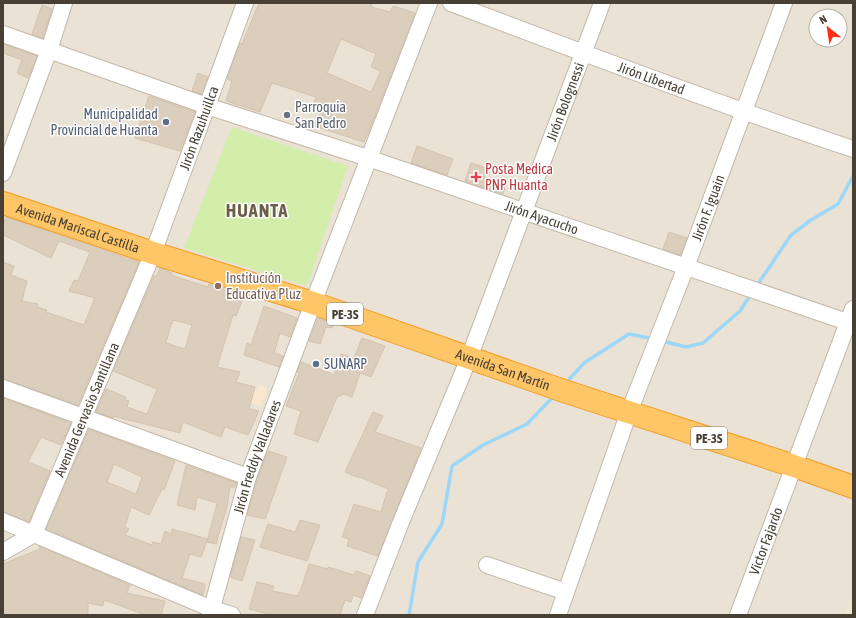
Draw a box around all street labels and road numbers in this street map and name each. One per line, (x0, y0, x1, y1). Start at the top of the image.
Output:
street label: Jirón Libertad (616, 59, 687, 98)
street label: Jirón Bolognessi (543, 60, 587, 143)
street label: Jirón Razuhuillca (176, 84, 222, 172)
street label: Jirón F. Iguain (688, 172, 728, 243)
street label: Jirón Ayacucho (503, 197, 580, 237)
street label: Avenida Mariscal Castilla (14, 200, 141, 256)
road number: PE-3S (327, 303, 363, 325)
street label: Avenida Gervasio Santillana (51, 340, 122, 479)
street label: Avenida San Martín (454, 346, 552, 394)
street label: Jirón Freddy Valladares (230, 398, 284, 516)
road number: PE-3S (691, 427, 727, 449)
street label: Victor Fajardo (746, 505, 786, 577)

